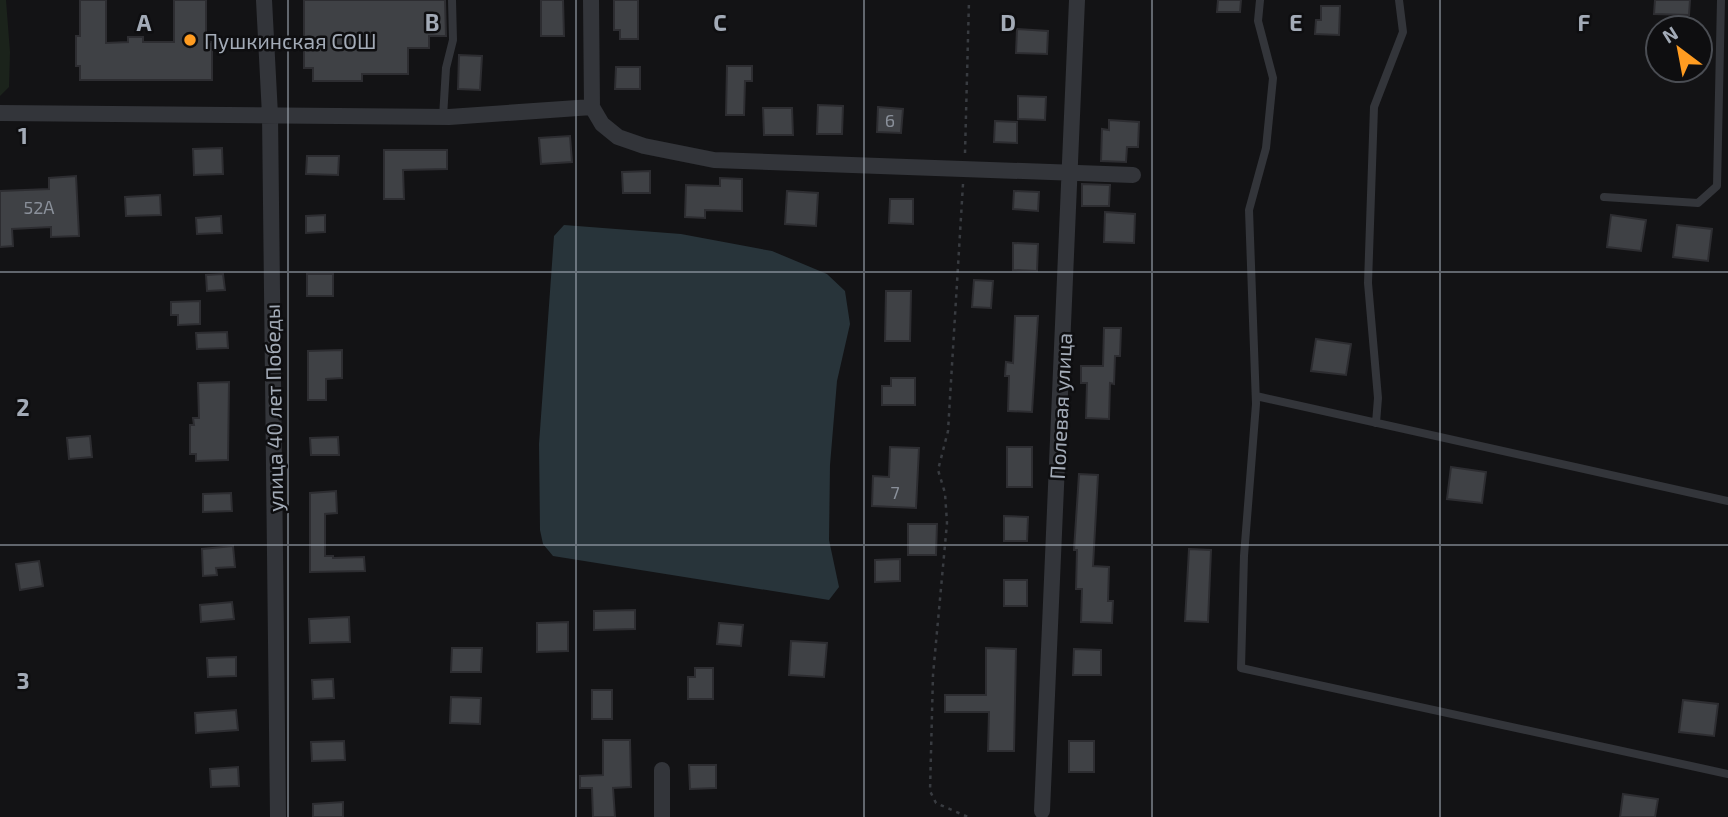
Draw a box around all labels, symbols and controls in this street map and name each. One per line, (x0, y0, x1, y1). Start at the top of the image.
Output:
text: A (136, 8, 152, 36)
text: B (425, 8, 439, 36)
text: C (713, 8, 727, 36)
text: D (1000, 8, 1016, 36)
text: E (1289, 8, 1303, 36)
text: F (1578, 8, 1591, 36)
north arrow (1644, 14, 1714, 84)
text: N (1658, 21, 1682, 48)
place label: Пушкинская СОШ (204, 28, 377, 54)
marker: Пушкинская СОШ (182, 32, 198, 48)
house number: 6 (885, 109, 895, 131)
text: 1 (18, 121, 28, 149)
house number: 52А (24, 196, 55, 218)
street label: улица 40 лет Победы (259, 304, 288, 512)
street label: Полевая улица (1044, 332, 1077, 480)
text: 2 (16, 393, 30, 421)
house number: 7 (890, 481, 900, 503)
text: 3 (16, 666, 30, 694)

